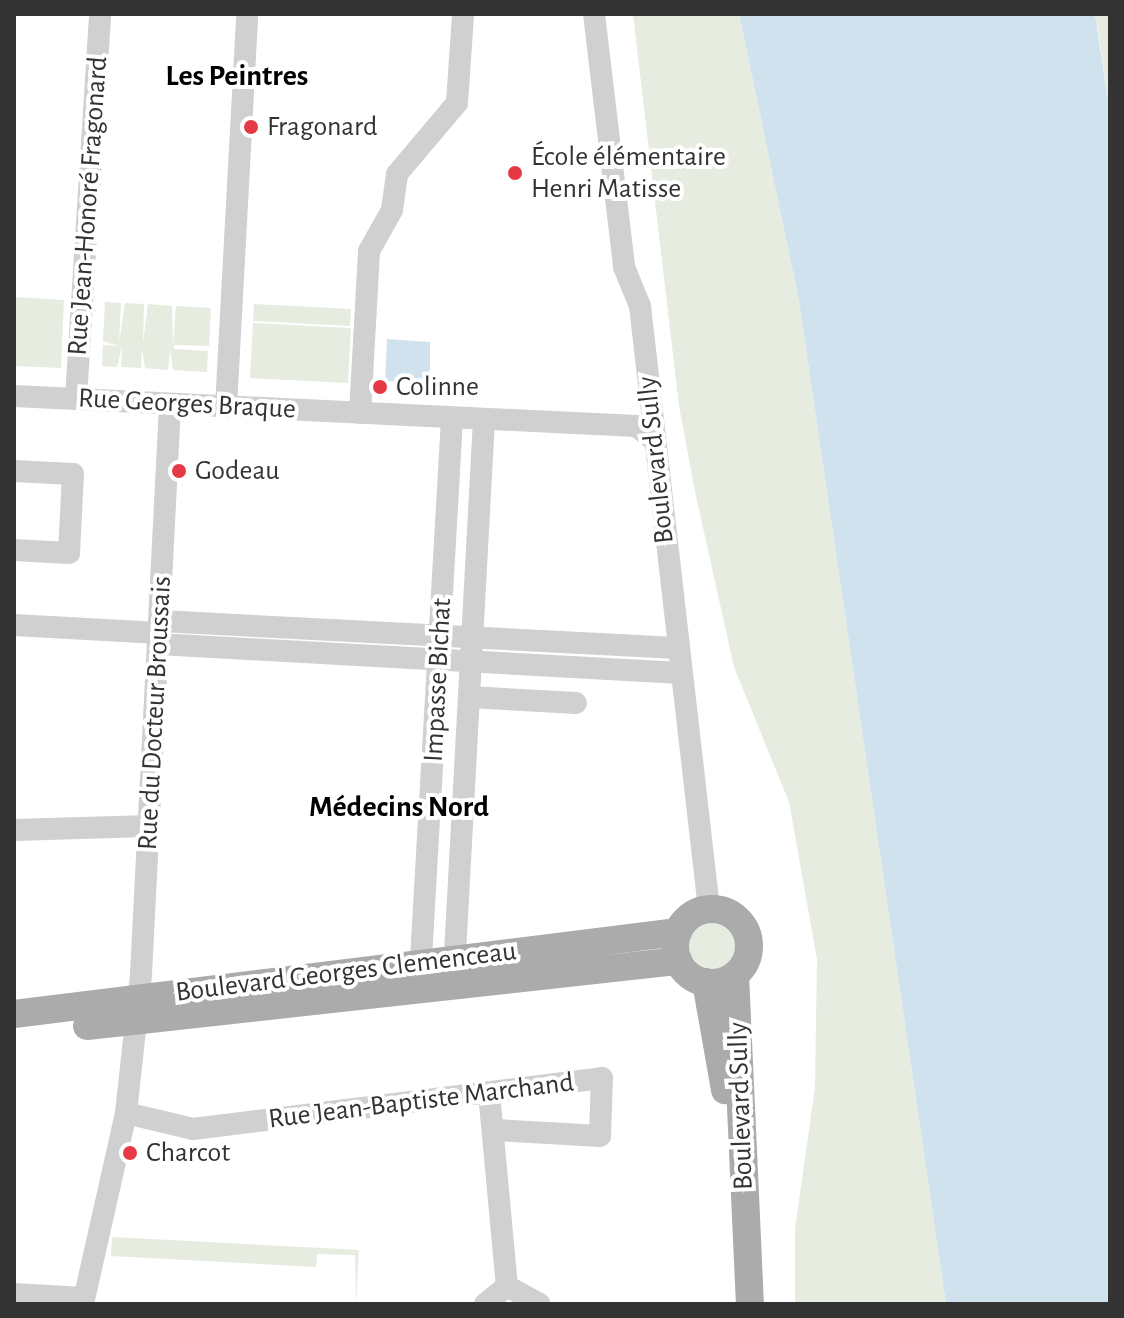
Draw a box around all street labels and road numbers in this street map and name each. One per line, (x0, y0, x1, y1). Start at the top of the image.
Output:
street label: Rue Jean-Honoré Fragonard (61, 55, 115, 357)
street label: Boulevard Sully (631, 375, 681, 545)
street label: Rue Georges Braque (77, 382, 297, 426)
street label: Rue du Docteur Broussais (131, 575, 179, 851)
street label: Impasse Bichat (417, 597, 459, 763)
street label: Boulevard Georges Clemenceau (174, 934, 518, 1010)
street label: Boulevard Sully (721, 1021, 761, 1191)
street label: Rue Jean-Baptiste Marchand (266, 1066, 576, 1136)

